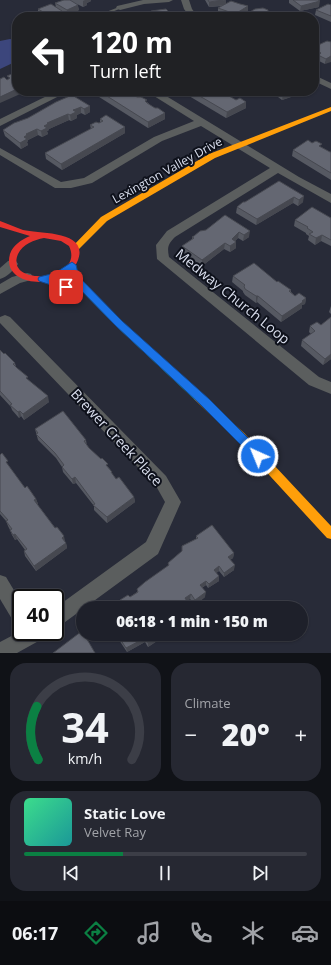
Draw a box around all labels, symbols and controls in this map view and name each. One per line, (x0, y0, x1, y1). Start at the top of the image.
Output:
text: 120 m (90, 23, 173, 61)
icon: left (24, 28, 76, 80)
text: Turn left (90, 59, 161, 83)
street label: Lexington Valley Drive (109, 133, 225, 207)
street label: Medway Church Loop (172, 244, 294, 348)
pin (49, 270, 83, 304)
icon: arrive (55, 276, 77, 298)
street label: Brewer Creek Place (67, 384, 167, 490)
position arrow (237, 435, 279, 477)
speed limit sign: 40 (12, 589, 64, 641)
text: 06:18 · 1 min · 150 m (116, 611, 268, 631)
text: Climate (185, 694, 230, 712)
text: 34 (61, 699, 109, 755)
text: 20° (222, 714, 270, 755)
text: − (185, 719, 197, 749)
text: + (294, 719, 307, 749)
text: km/h (68, 749, 103, 768)
text: Static Love (84, 803, 166, 823)
text: Velvet Ray (84, 823, 146, 841)
icon: previous (60, 862, 82, 884)
icon: pause (154, 862, 176, 884)
icon: next (249, 862, 271, 884)
icon: directions (82, 919, 110, 947)
icon: music (135, 919, 163, 947)
icon: phone (187, 919, 215, 947)
icon: climate (239, 919, 267, 947)
icon: car (291, 919, 319, 947)
text: 06:17 (12, 921, 58, 945)

